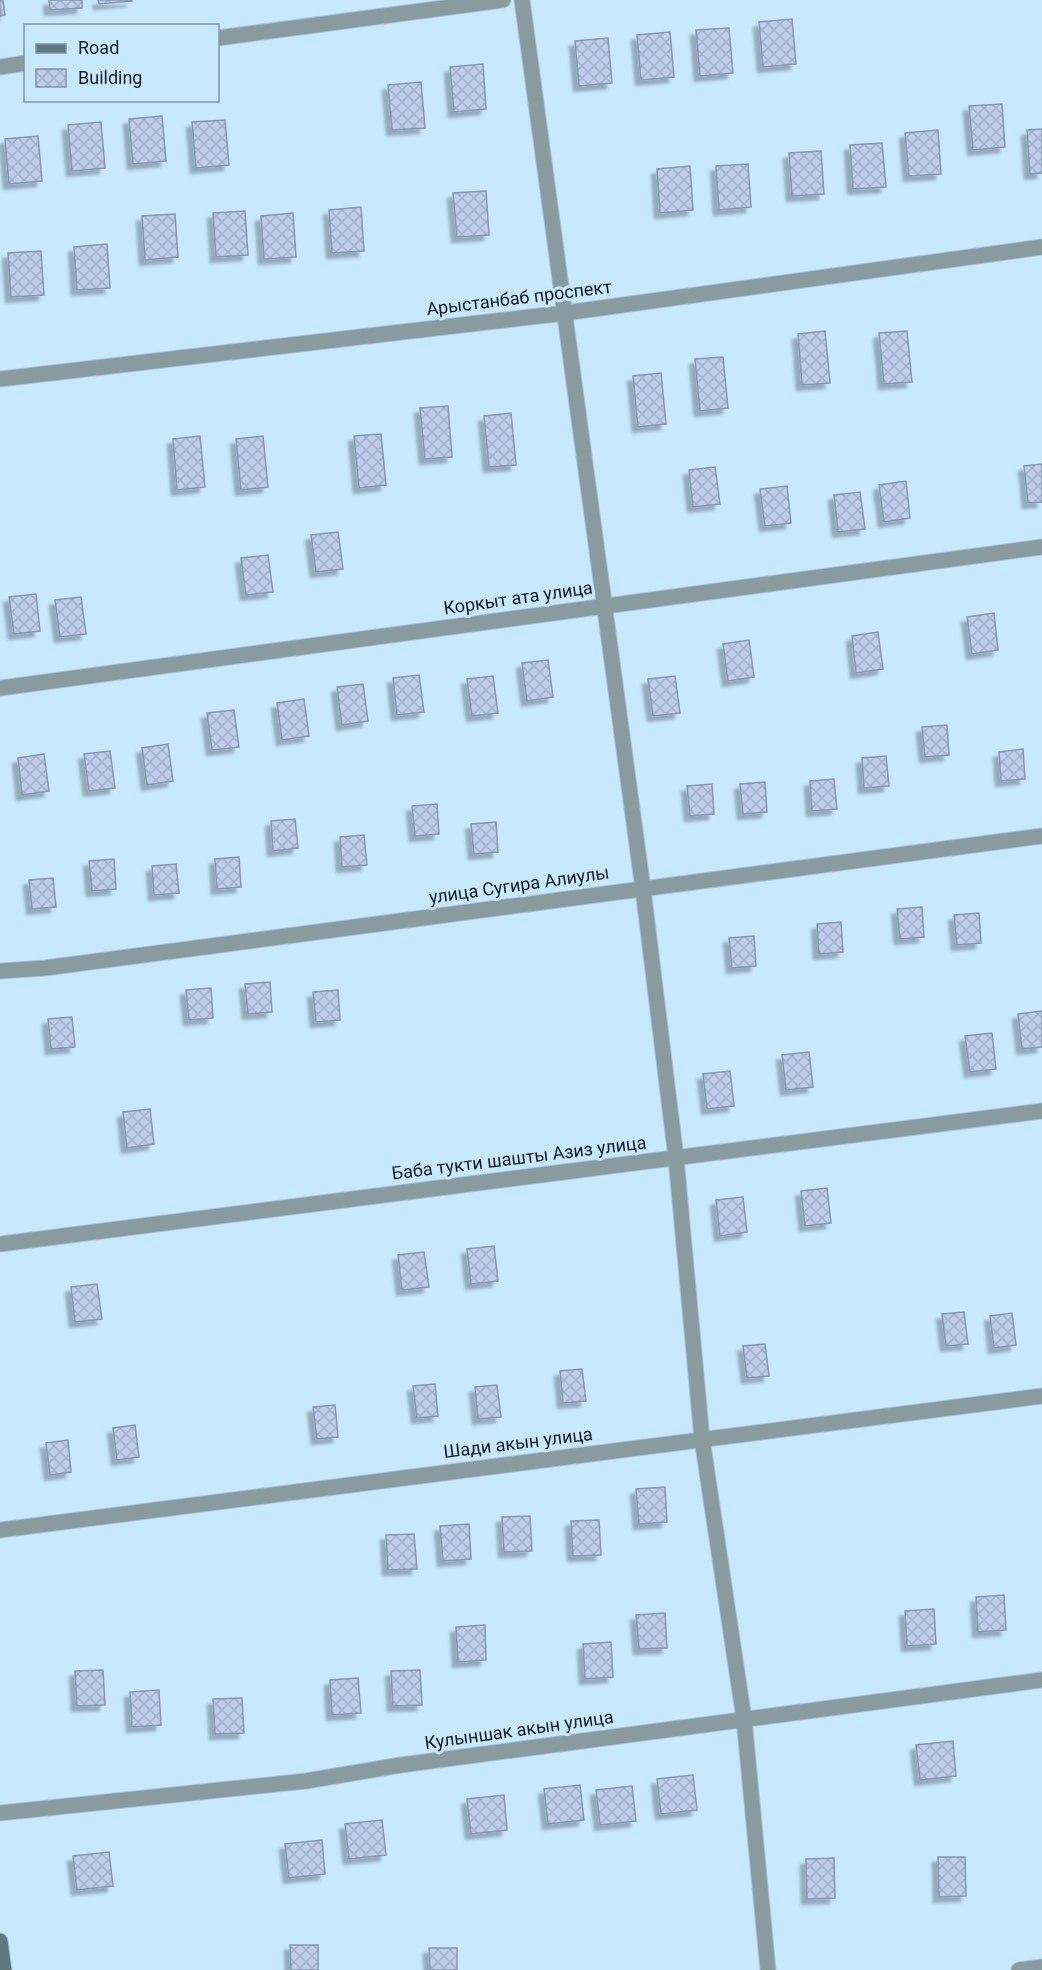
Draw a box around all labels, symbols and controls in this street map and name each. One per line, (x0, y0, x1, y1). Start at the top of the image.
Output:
legend (24, 24, 219, 102)
text: Road (78, 37, 119, 58)
text: Building (78, 67, 142, 88)
street label: Арыстанбаб проспект (425, 276, 613, 319)
street label: Коркыт ата улица (442, 577, 594, 618)
street label: улица Сугира Алиулы (428, 861, 610, 908)
street label: Баба тукти шашты Азиз улица (391, 1131, 647, 1184)
street label: Шади акын улица (442, 1423, 594, 1462)
street label: Кулыншак акын улица (423, 1706, 615, 1753)

